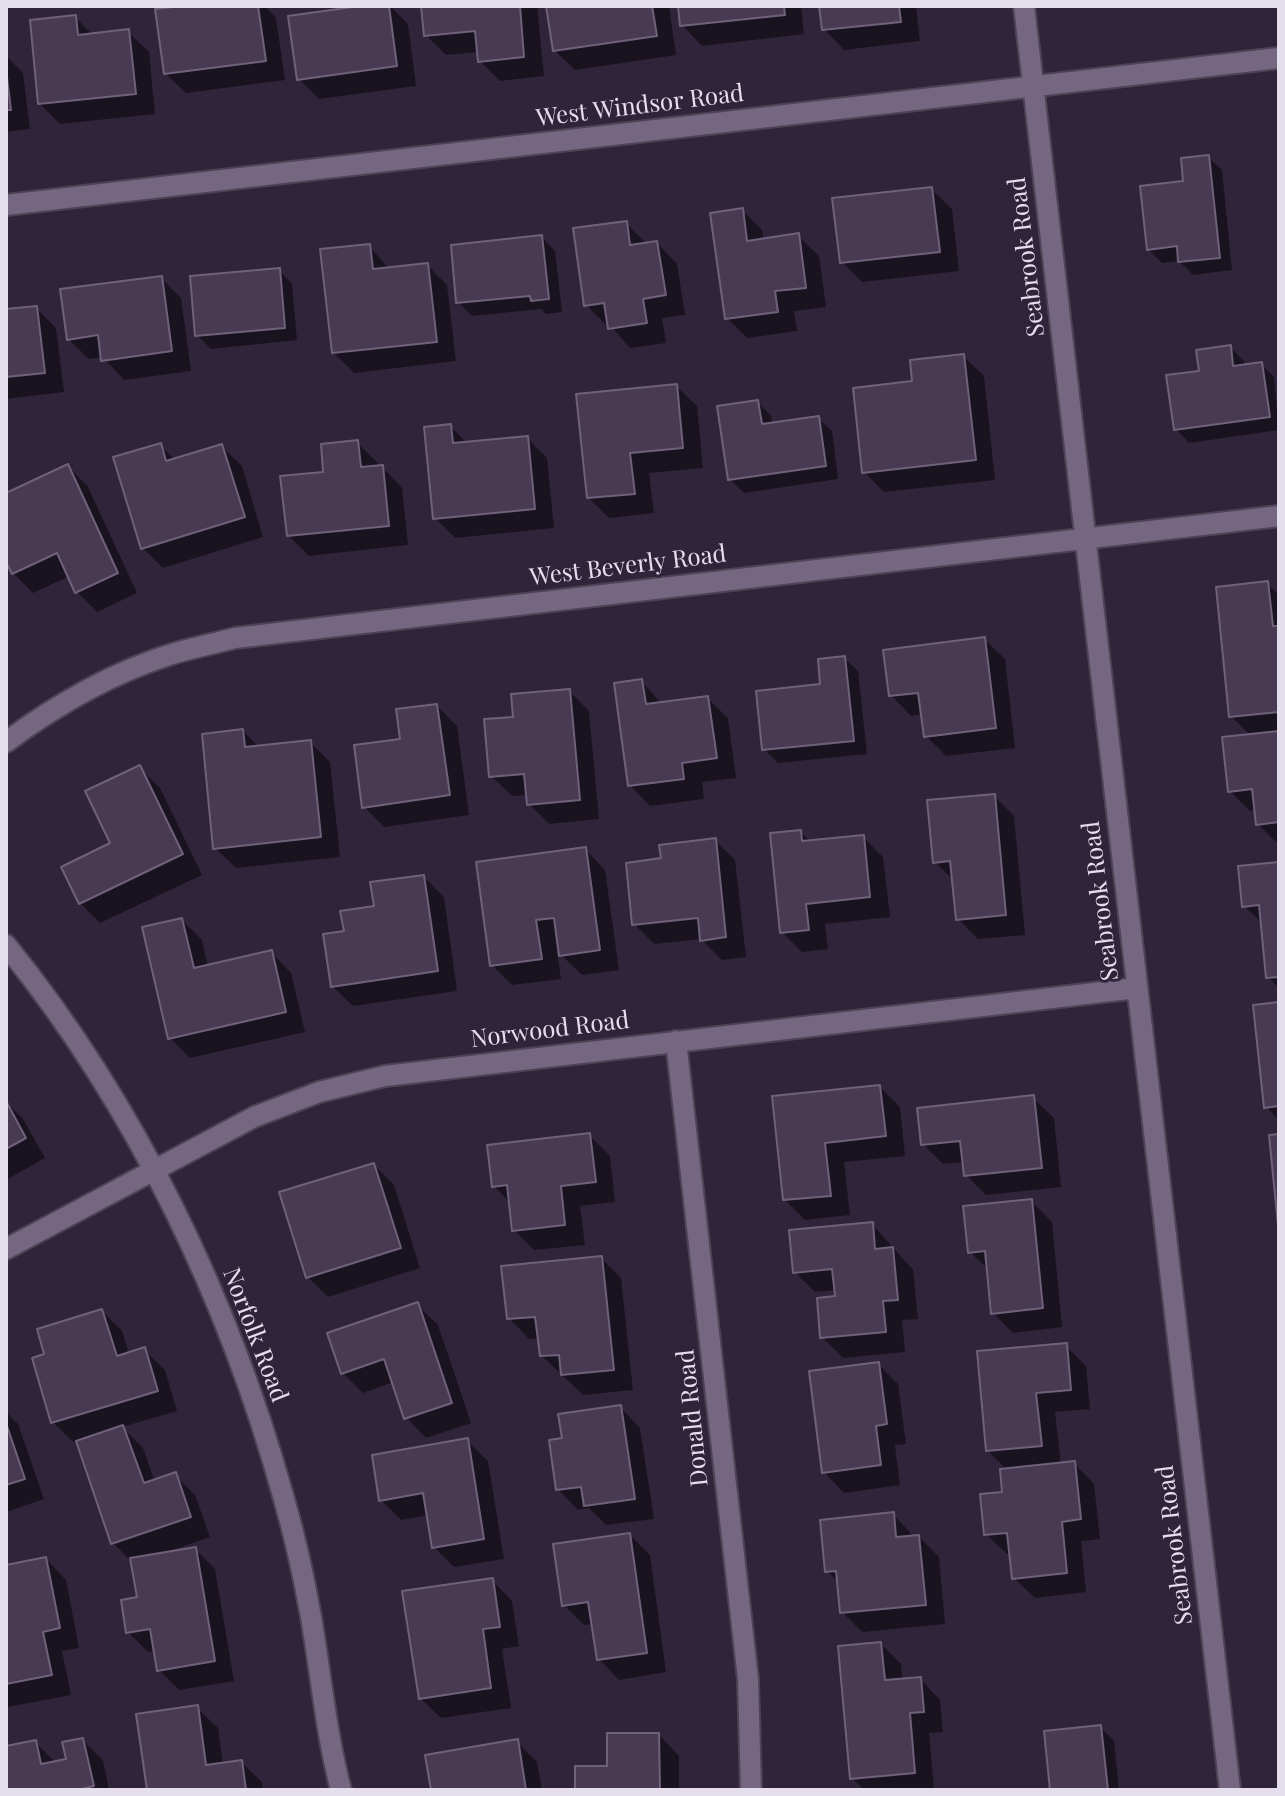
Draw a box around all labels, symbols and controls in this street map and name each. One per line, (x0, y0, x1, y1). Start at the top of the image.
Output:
street label: West Windsor Road (535, 79, 745, 133)
street label: Seabrook Road (1003, 176, 1051, 338)
street label: West Beverly Road (528, 540, 728, 592)
street label: Seabrook Road (1077, 820, 1125, 982)
street label: Norwood Road (469, 1006, 631, 1054)
street label: Norfolk Road (216, 1264, 294, 1406)
street label: Donald Road (671, 1348, 715, 1488)
street label: Seabrook Road (1151, 1464, 1199, 1626)

